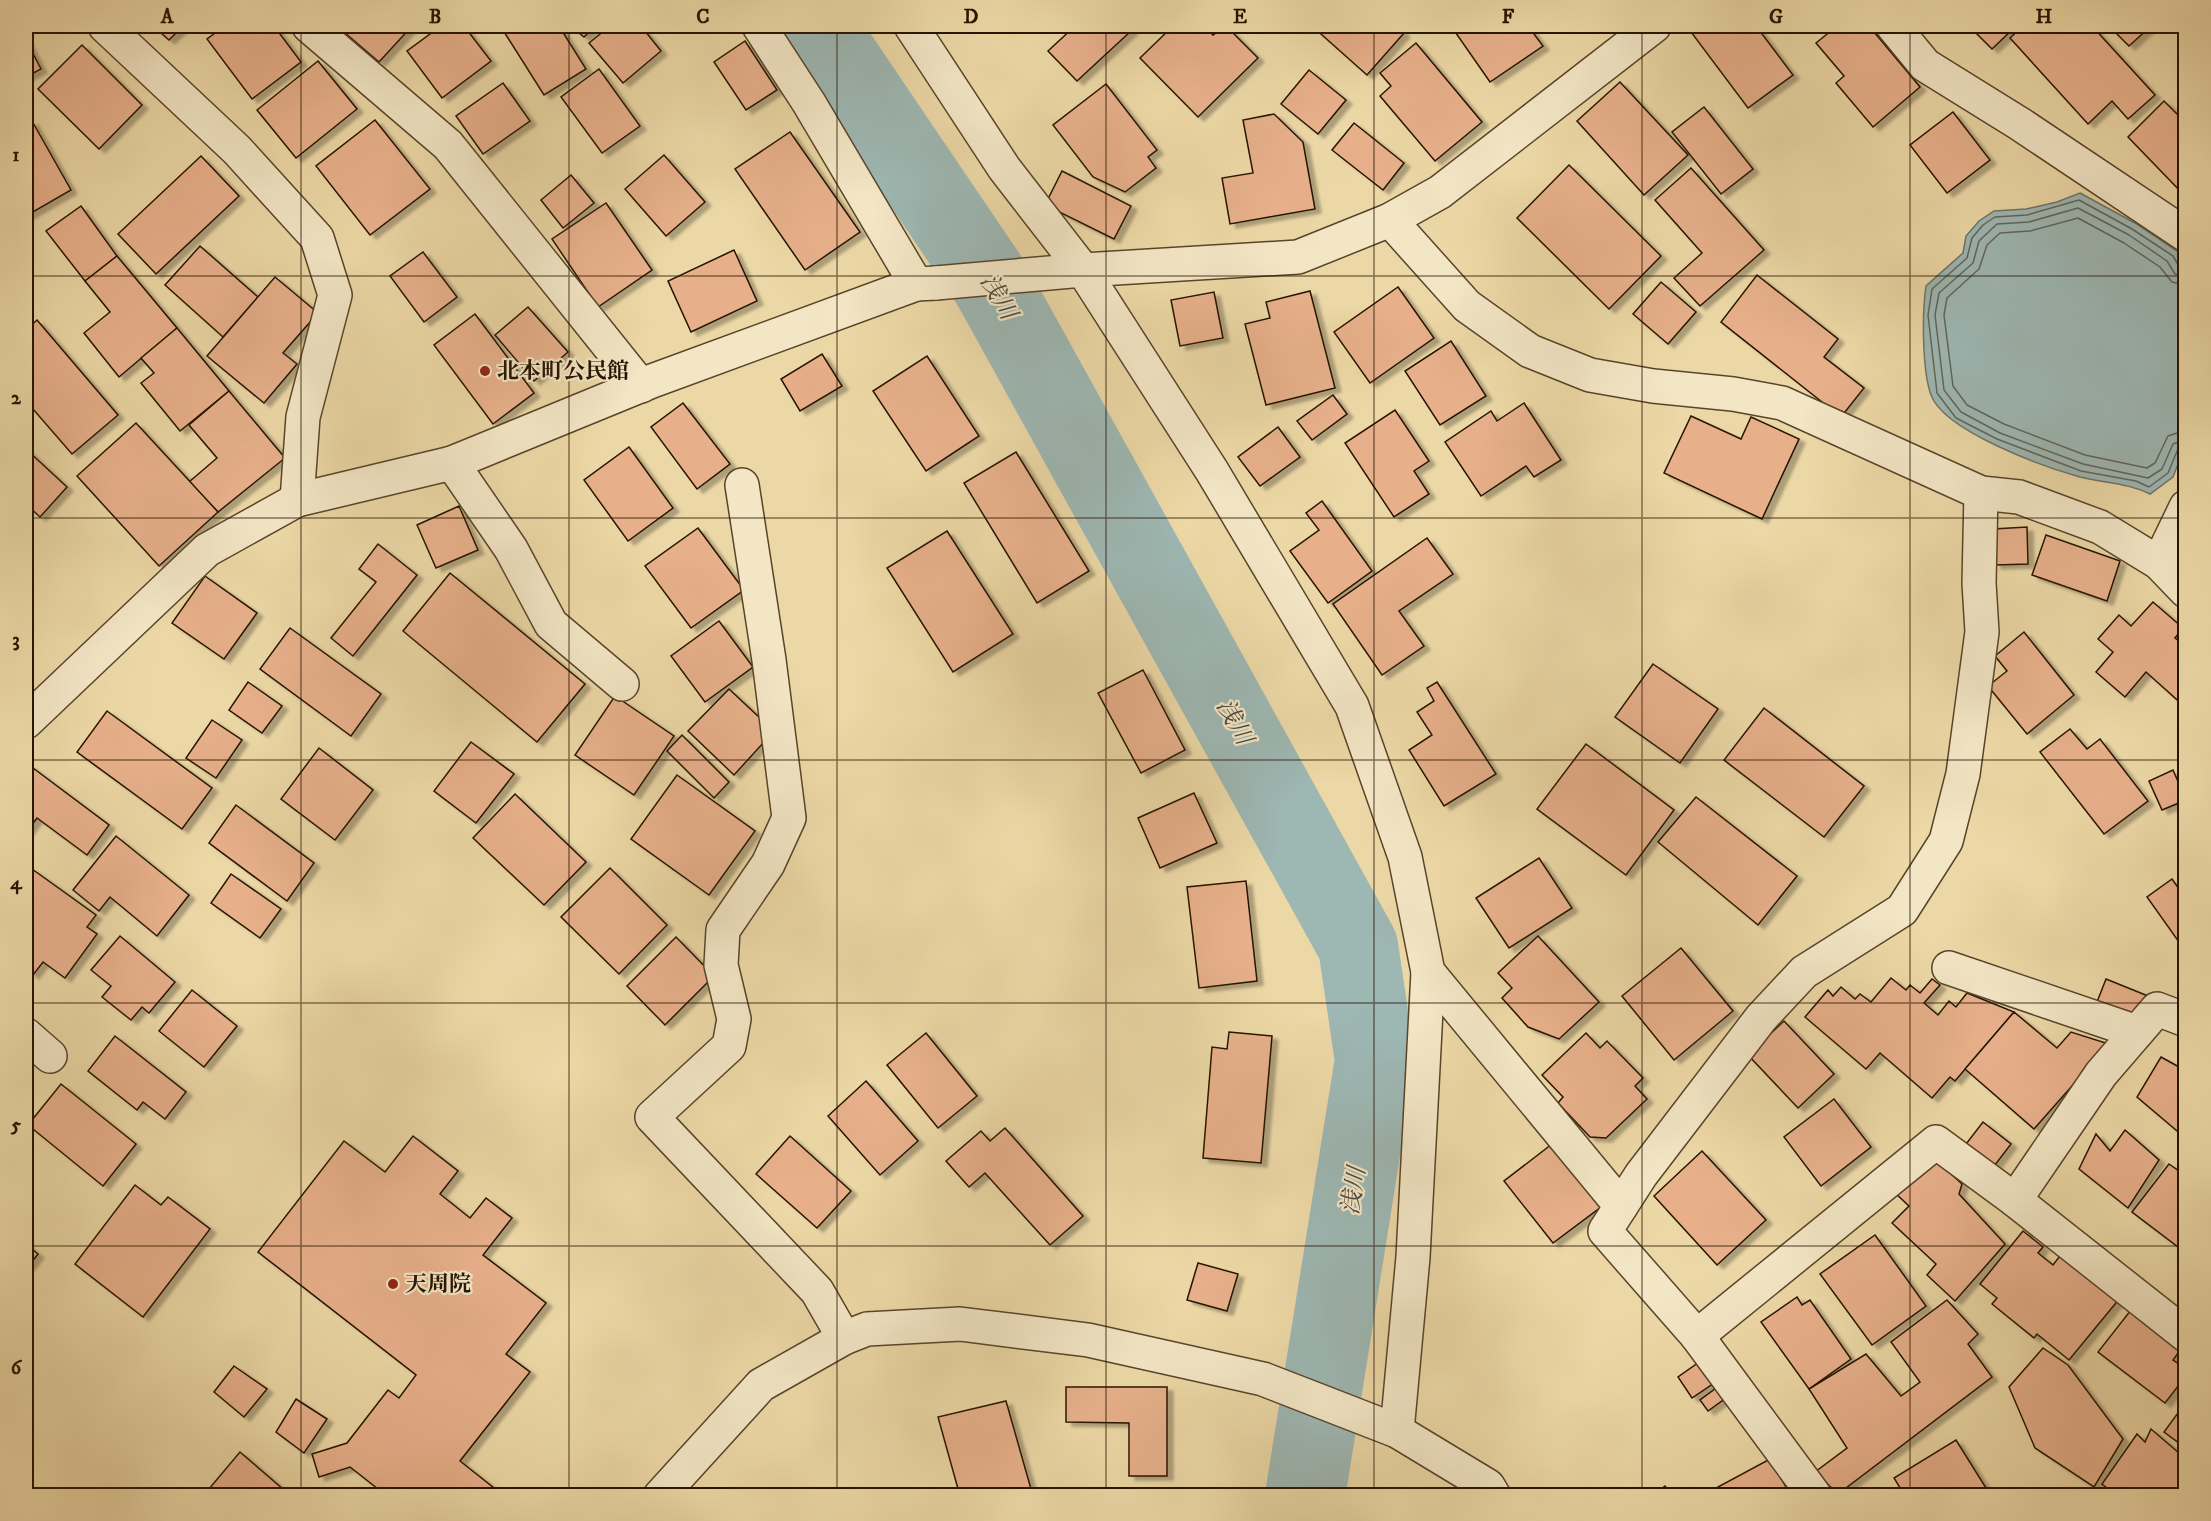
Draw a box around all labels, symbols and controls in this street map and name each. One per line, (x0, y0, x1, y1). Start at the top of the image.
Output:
text: A (160, 5, 175, 30)
text: B (429, 5, 441, 30)
text: C (696, 5, 710, 30)
text: D (964, 5, 979, 30)
text: E (1233, 5, 1247, 30)
text: F (1502, 5, 1515, 30)
text: G (1769, 5, 1783, 30)
text: H (2036, 5, 2053, 30)
text: 1 (12, 143, 20, 168)
water label: 浅川 (973, 269, 1024, 328)
place label: 北本町公民館 (497, 358, 629, 385)
marker: 北本町公民館 (478, 364, 492, 378)
text: 2 (11, 386, 22, 411)
text: 3 (12, 628, 20, 653)
water label: 浅川 (1209, 694, 1260, 753)
text: 4 (10, 871, 23, 896)
text: 5 (10, 1113, 21, 1138)
water label: 浅川 (1335, 1162, 1373, 1217)
place label: 天周院 (405, 1271, 471, 1298)
marker: 天周院 (386, 1277, 400, 1291)
text: 6 (11, 1356, 23, 1381)

